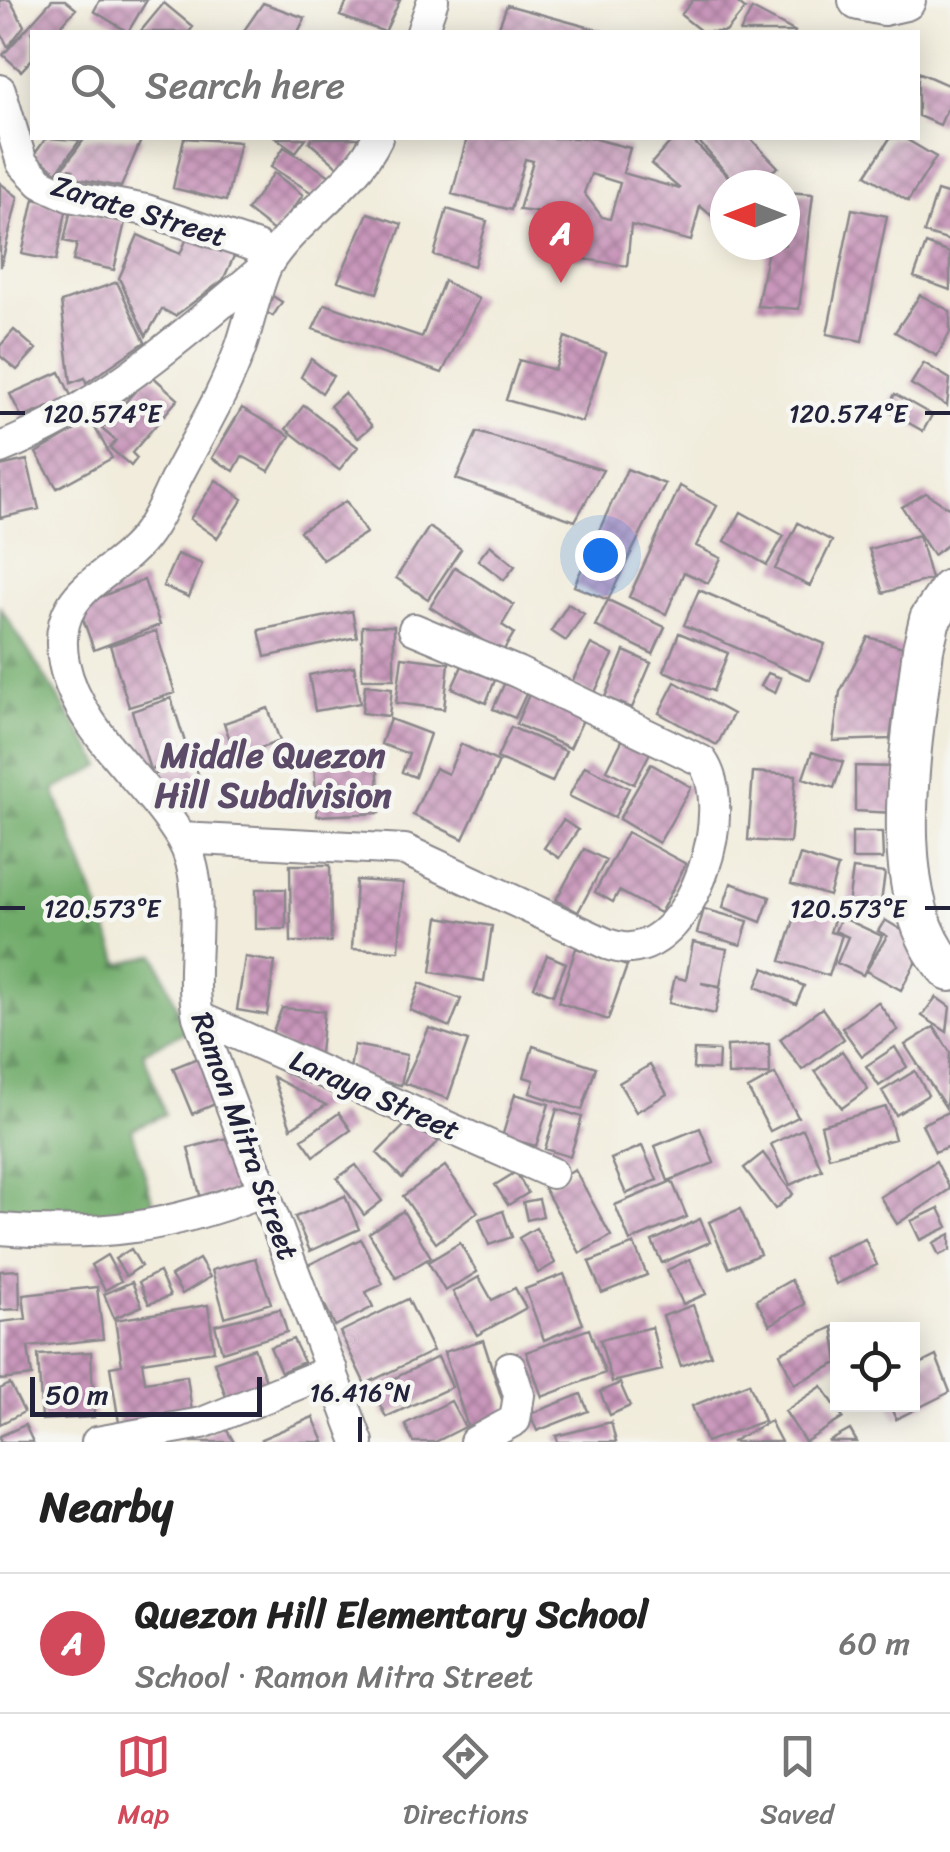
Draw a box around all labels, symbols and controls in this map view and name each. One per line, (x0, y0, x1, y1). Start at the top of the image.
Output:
search box (30, 30, 920, 140)
text: Search here (145, 52, 345, 119)
icon: search (65, 58, 120, 113)
street label: Zarate Street (44, 159, 234, 263)
north arrow (710, 170, 800, 260)
pin: A (528, 200, 594, 283)
text: 120.574°E (43, 391, 163, 436)
text: 120.574°E (789, 391, 909, 436)
your location (575, 530, 626, 581)
district label: Middle Quezon Hill Subdivision (154, 724, 392, 826)
text: 120.573°E (44, 886, 162, 931)
text: 120.573°E (790, 886, 908, 931)
street label: Ramon Mitra Street (175, 1004, 315, 1268)
street label: Laraya Street (281, 1033, 469, 1157)
map controls (830, 1322, 920, 1412)
button: locate (830, 1322, 920, 1412)
text: 50 m (45, 1370, 109, 1419)
text: 16.416°N (309, 1370, 411, 1415)
scale bar (30, 1372, 262, 1416)
text: Nearby (40, 1470, 173, 1544)
text: Quezon Hill Elementary School (135, 1581, 648, 1648)
text: A (62, 1615, 83, 1672)
text: 60 m (839, 1615, 910, 1672)
text: School · Ramon Mitra Street (135, 1648, 533, 1705)
tab: Map (116, 1729, 171, 1838)
tab: Directions (403, 1729, 528, 1838)
tab: Saved (760, 1729, 834, 1838)

